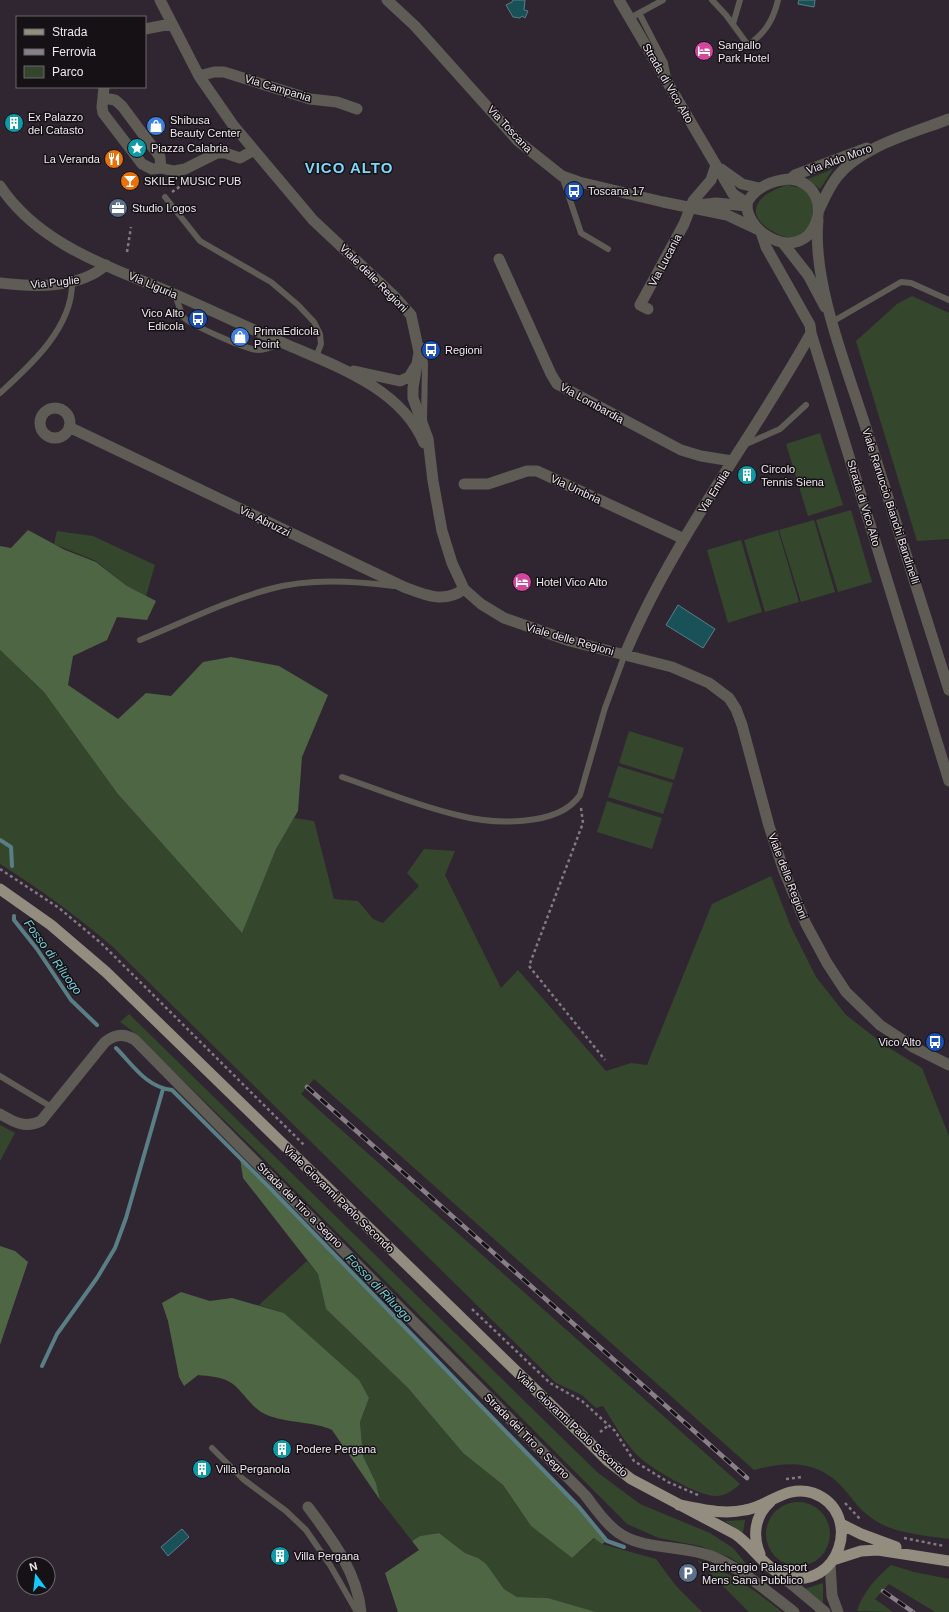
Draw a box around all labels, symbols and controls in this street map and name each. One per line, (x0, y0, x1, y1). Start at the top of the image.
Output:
legend (16, 16, 146, 88)
text: Strada (52, 25, 88, 39)
place label: Sangallo Park Hotel (718, 39, 769, 64)
hotel icon: Sangallo Park Hotel (693, 40, 715, 62)
street label: Strada di Vico Alto (640, 41, 696, 125)
text: Ferrovia (52, 45, 96, 59)
text: Parco (52, 65, 84, 79)
street label: Via Campania (243, 72, 314, 104)
street label: Via Toscana (485, 103, 535, 156)
place label: Ex Palazzo del Catasto (28, 111, 84, 136)
building icon: Ex Palazzo del Catasto (3, 112, 25, 134)
place label: Shibusa Beauty Center (170, 114, 241, 139)
shop icon: Shibusa Beauty Center (145, 115, 167, 137)
place icon: Piazza Calabria (126, 137, 148, 159)
place label: Piazza Calabria (151, 142, 229, 154)
street label: Via Aldo Moro (805, 142, 873, 176)
restaurant icon: La Veranda (103, 148, 125, 170)
place label: La Veranda (44, 153, 101, 165)
district label: VICO ALTO (305, 159, 393, 176)
bar icon: SKILE' MUSIC PUB (119, 170, 141, 192)
place label: SKILE' MUSIC PUB (144, 175, 241, 187)
bus stop icon: Toscana 17 (563, 180, 585, 202)
place label: Toscana 17 (588, 185, 644, 197)
office icon: Studio Logos (107, 197, 129, 219)
place label: Studio Logos (132, 202, 197, 214)
street label: Via Lucania (646, 231, 684, 288)
street label: Viale delle Regioni (338, 242, 410, 314)
street label: Via Liguria (127, 269, 180, 301)
street label: Via Puglie (30, 273, 80, 291)
place label: Vico Alto Edicola (141, 307, 185, 332)
bus stop icon: Vico Alto Edicola (187, 308, 209, 330)
place label: PrimaEdicola Point (254, 325, 320, 350)
shop icon: PrimaEdicola Point (229, 326, 251, 348)
bus stop icon: Regioni (420, 339, 442, 361)
place label: Regioni (445, 344, 482, 356)
street label: Via Lombardia (558, 381, 627, 426)
street label: Viale Ranuccio Bianchi Bandinelli (860, 427, 922, 585)
street label: Strada di Vico Alto (845, 458, 883, 548)
place label: Circolo Tennis Siena (761, 463, 825, 488)
building icon: Circolo Tennis Siena (736, 464, 758, 486)
street label: Via Emilia (696, 466, 732, 515)
street label: Via Umbria (549, 472, 604, 506)
street label: Via Abruzzi (238, 504, 292, 538)
hotel icon: Hotel Vico Alto (511, 571, 533, 593)
place label: Hotel Vico Alto (536, 576, 607, 588)
street label: Viale delle Regioni (525, 621, 615, 657)
street label: Viale delle Regioni (766, 831, 810, 921)
water label: Fosso di Riluogo (21, 917, 85, 998)
bus stop icon: Vico Alto (924, 1031, 946, 1053)
place label: Vico Alto (878, 1036, 921, 1048)
street label: Viale Giovanni Paolo Secondo (281, 1143, 397, 1255)
street label: Strada del Tiro a Segno (255, 1160, 345, 1250)
water label: Fosso di Riluogo (343, 1251, 415, 1325)
street label: Viale Giovanni Paolo Secondo (514, 1369, 630, 1479)
street label: Strada del Tiro a Segno (482, 1391, 572, 1481)
building icon: Podere Pergana (271, 1438, 293, 1460)
place label: Podere Pergana (296, 1443, 377, 1455)
building icon: Villa Perganola (191, 1458, 213, 1480)
place label: Villa Perganola (216, 1463, 291, 1475)
building icon: Villa Pergana (269, 1545, 291, 1567)
place label: Villa Pergana (294, 1550, 360, 1562)
north arrow (16, 1556, 56, 1596)
text: N (28, 1560, 39, 1573)
place label: Parcheggio Palasport Mens Sana Pubblico (702, 1561, 807, 1586)
parking icon: Parcheggio Palasport Mens Sana Pubblico (677, 1562, 699, 1584)

